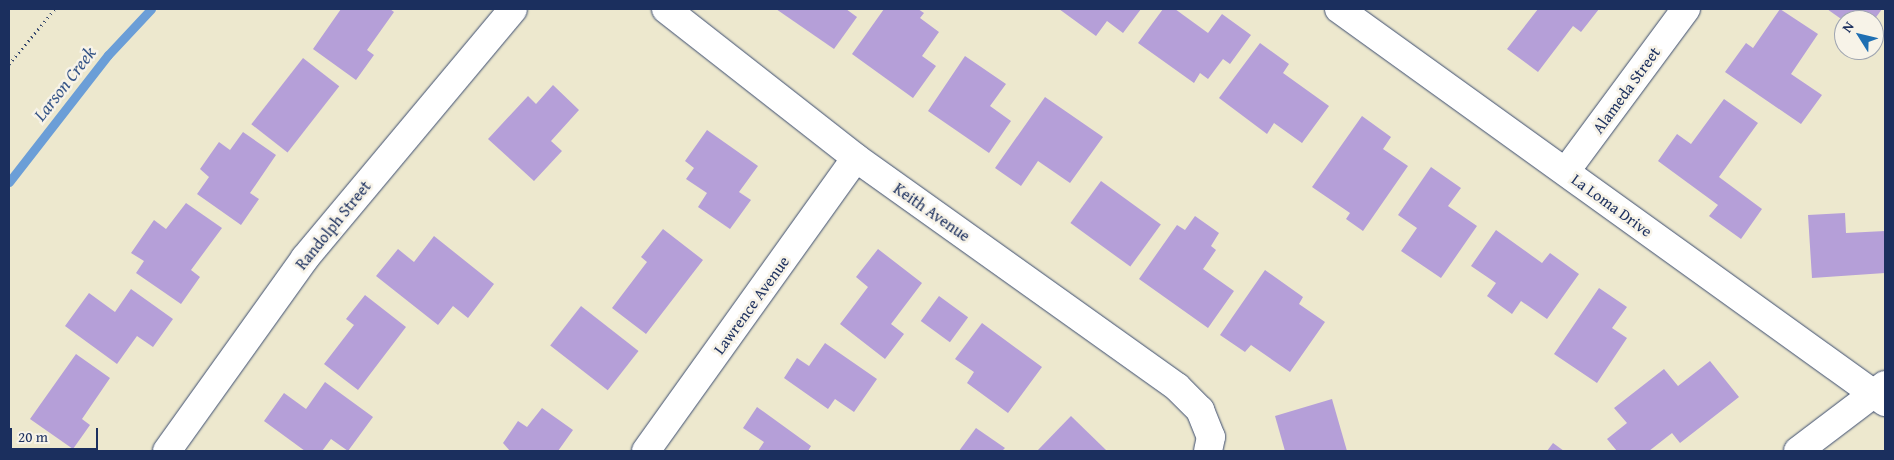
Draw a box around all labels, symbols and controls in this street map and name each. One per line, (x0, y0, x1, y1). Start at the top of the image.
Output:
north arrow (1834, 10, 1884, 60)
text: N (1837, 17, 1859, 36)
water label: Larson Creek (29, 43, 101, 125)
street label: Alameda Street (1588, 43, 1664, 137)
street label: La Loma Drive (1568, 169, 1656, 241)
street label: Randolph Street (291, 177, 375, 273)
street label: Keith Avenue (890, 179, 974, 245)
street label: Lawrence Avenue (709, 252, 793, 358)
scale bar (12, 418, 100, 450)
text: 20 m (18, 426, 48, 447)

